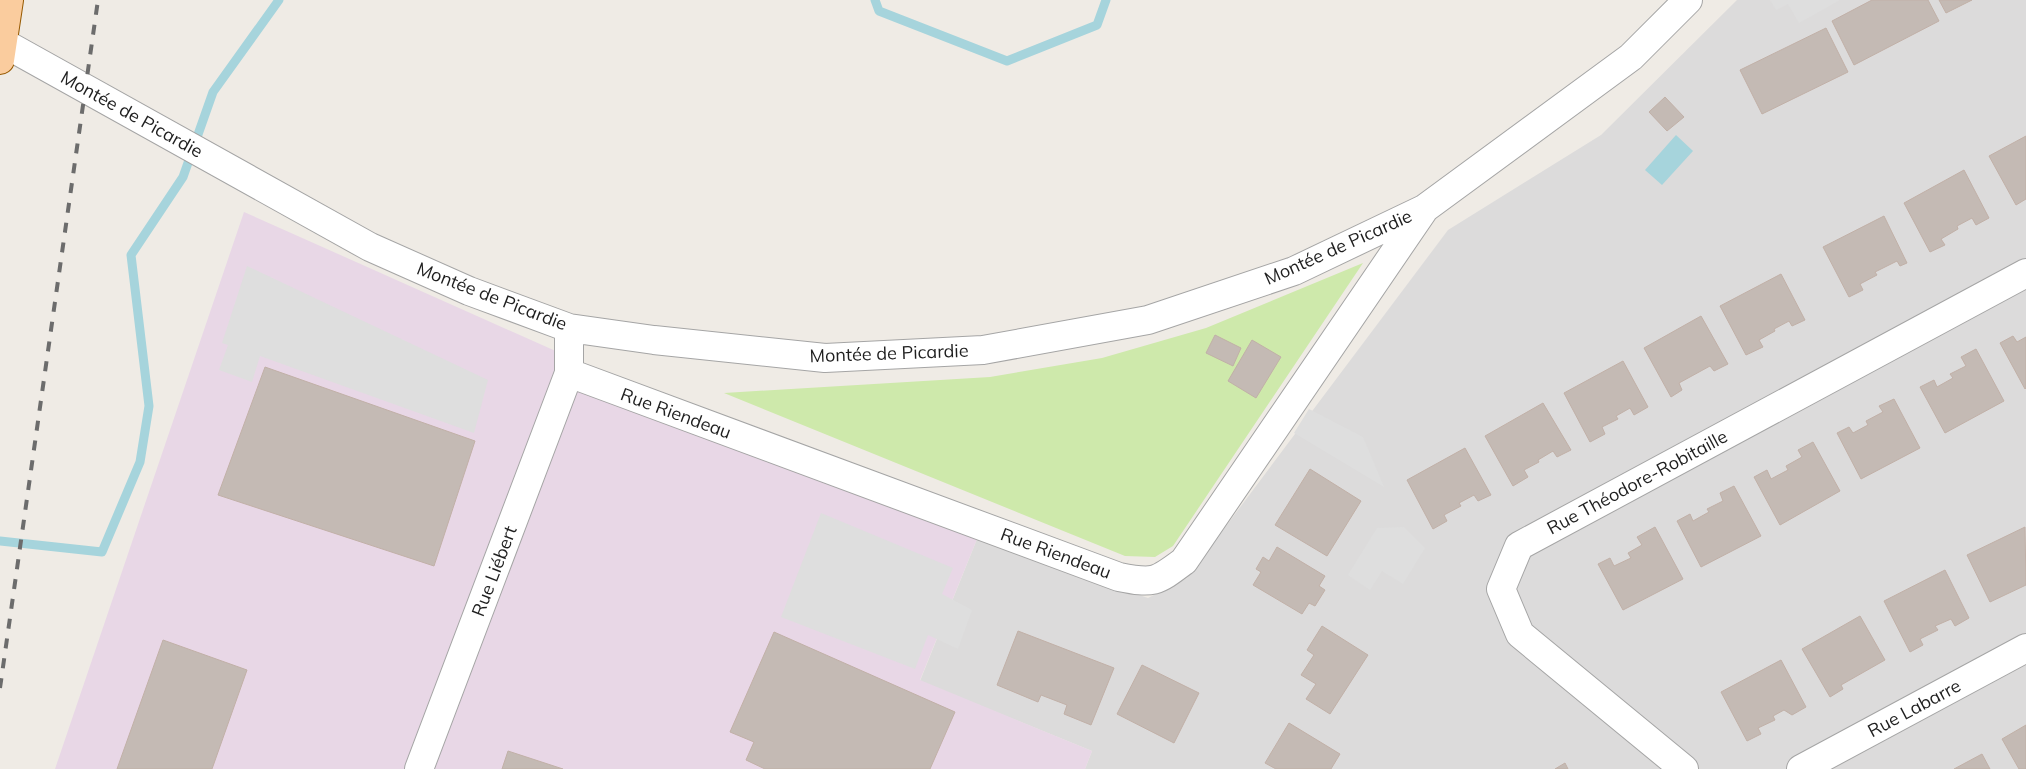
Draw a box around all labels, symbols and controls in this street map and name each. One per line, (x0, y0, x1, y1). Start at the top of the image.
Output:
street label: Montée de Picardie (57, 65, 207, 163)
street label: Montée de Picardie (1261, 204, 1415, 290)
street label: Montée de Picardie (414, 257, 570, 335)
street label: Montée de Picardie (809, 339, 969, 367)
street label: Rue Riendeau (617, 382, 735, 444)
street label: Rue Théodore-Robitaille (1543, 425, 1731, 539)
street label: Rue Liébert (466, 522, 522, 620)
street label: Rue Riendeau (997, 522, 1115, 584)
street label: Rue Labarre (1863, 674, 1965, 742)

